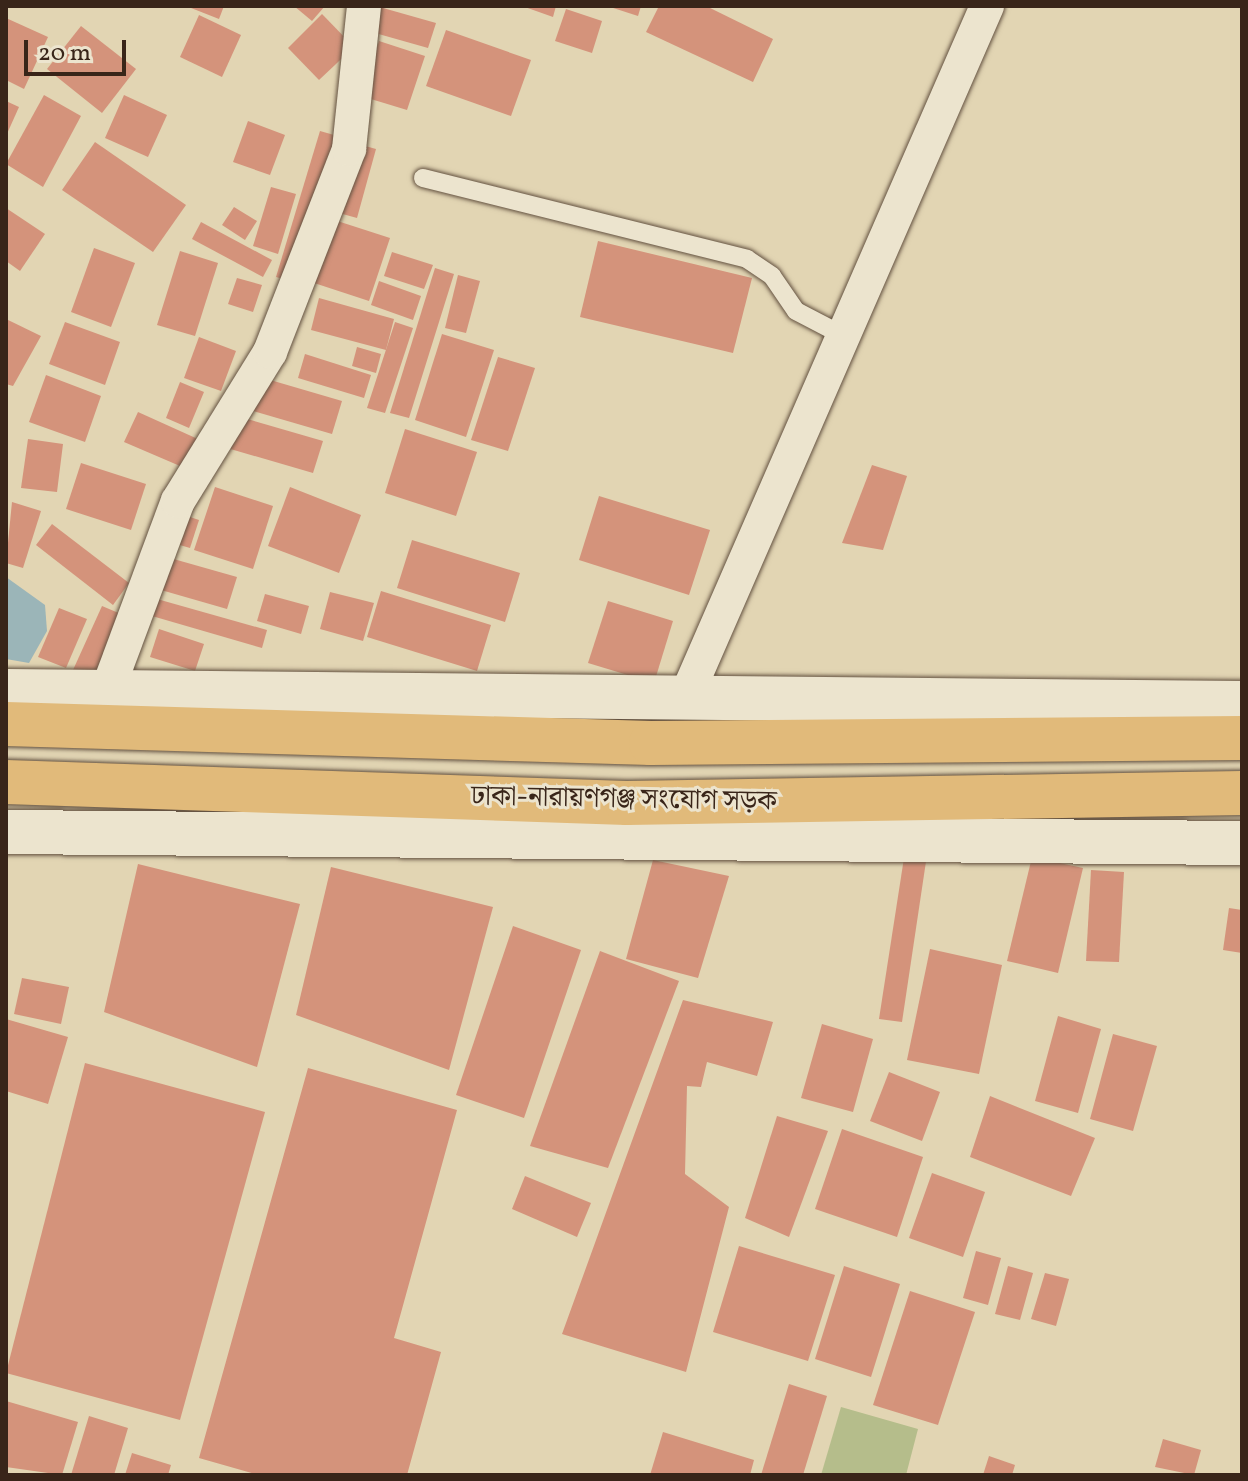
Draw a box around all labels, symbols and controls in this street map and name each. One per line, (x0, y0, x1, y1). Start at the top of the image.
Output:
scale bar (28, 24, 130, 74)
text: 20 m (38, 37, 91, 71)
street label: ঢাকা-নারায়ণগঞ্জ সংযোগ সড়ক (471, 781, 777, 819)

